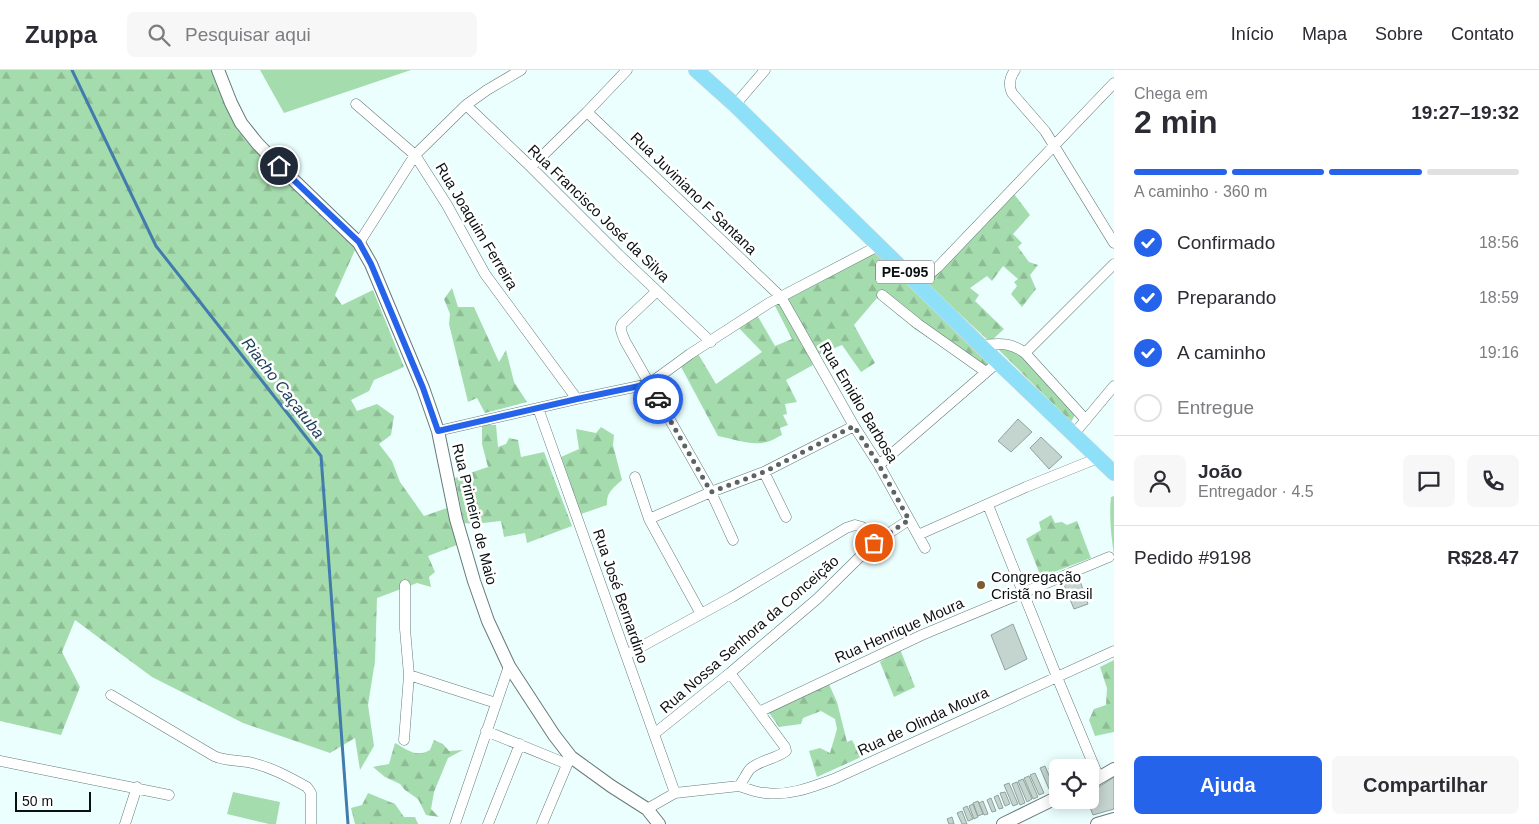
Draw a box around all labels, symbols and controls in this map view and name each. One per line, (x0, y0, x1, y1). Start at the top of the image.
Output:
search box (127, 12, 477, 57)
text: Zuppa (25, 21, 97, 48)
icon: search (145, 21, 173, 49)
text: Pesquisar aqui (185, 24, 311, 45)
text: Início (1231, 24, 1274, 44)
text: Mapa (1302, 24, 1347, 44)
text: Sobre (1375, 24, 1423, 44)
text: Contato (1451, 24, 1514, 44)
text: Chega em (1134, 85, 1208, 102)
text: 19:27–19:32 (1411, 102, 1519, 123)
text: 2 min (1134, 104, 1218, 140)
street label: Rua Juviniano F Santana (628, 128, 761, 258)
street label: Rua Francisco José da Silva (525, 141, 674, 286)
pin (258, 145, 300, 187)
icon: home (265, 152, 293, 180)
street label: Rua Joaquim Ferreira (432, 159, 522, 293)
text: A caminho · 360 m (1134, 183, 1267, 200)
icon: check (1134, 229, 1162, 257)
text: Confirmado (1177, 232, 1275, 253)
text: 18:56 (1479, 234, 1519, 251)
road number: PE-095 (876, 260, 934, 283)
icon: check (1134, 284, 1162, 312)
text: Preparando (1177, 287, 1276, 308)
text: 18:59 (1479, 289, 1519, 306)
water label: Riacho Caçatuba (239, 334, 328, 442)
street label: Rua Emidio Barbosa (816, 339, 902, 466)
icon: check (1134, 339, 1162, 367)
text: A caminho (1177, 342, 1266, 363)
text: 19:16 (1479, 344, 1519, 361)
courier (633, 374, 683, 424)
icon: car (644, 385, 672, 413)
text: Entregue (1177, 397, 1254, 418)
street label: Rua Primeiro de Maio (449, 442, 501, 586)
button: person (1134, 455, 1186, 507)
button: chat (1403, 455, 1455, 507)
button: phone (1467, 455, 1519, 507)
text: João (1198, 461, 1242, 482)
text: Entregador · 4.5 (1198, 483, 1314, 500)
pin (853, 522, 895, 564)
street label: Rua José Bernardino (590, 527, 652, 665)
icon: bag (860, 529, 888, 557)
text: Pedido #9198 (1134, 547, 1251, 568)
text: R$28.47 (1447, 547, 1519, 568)
street label: Rua Nossa Senhora da Conceição (656, 552, 842, 716)
place label: Congregação Cristã no Brasil (991, 568, 1093, 602)
marker: Congregação Cristã no Brasil (975, 579, 987, 591)
street label: Rua Henrique Moura (832, 594, 967, 666)
street label: Rua de Olinda Moura (855, 683, 992, 759)
button: Ajuda (1134, 756, 1322, 814)
button: Compartilhar (1332, 756, 1519, 814)
map controls (1049, 759, 1099, 809)
button: locate (1049, 759, 1099, 809)
scale bar (15, 789, 91, 812)
text: 50 m (22, 793, 53, 809)

